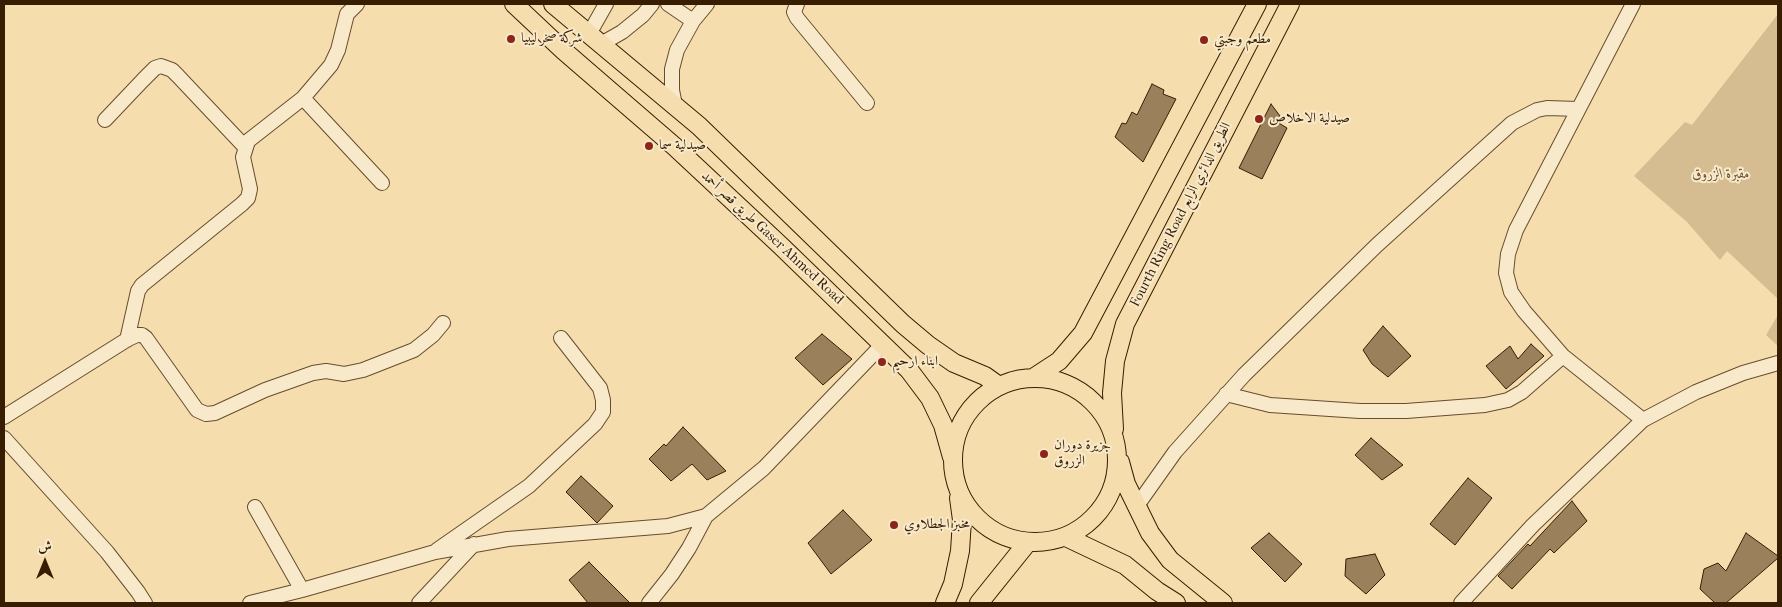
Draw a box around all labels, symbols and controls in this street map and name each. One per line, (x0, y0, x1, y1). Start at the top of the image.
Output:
place label: شركة صخر ليبيا (521, 31, 582, 47)
place label: مطعم وجبتي (1214, 32, 1271, 48)
marker: شركة صخر ليبيا (505, 33, 517, 45)
marker: مطعم وجبتي (1198, 34, 1210, 46)
place label: صيدلية الاخلاص (1269, 111, 1350, 127)
marker: صيدلية الاخلاص (1253, 113, 1265, 125)
street label: Fourth Ring Road الطريق الدائري الرابع (1127, 120, 1235, 310)
place label: صيدلية سما (659, 138, 706, 154)
marker: صيدلية سما (643, 140, 655, 152)
park label: مقبرة الزروق (1692, 167, 1750, 183)
street label: طريق قصر أحمد Gaser Ahmed Road (697, 168, 847, 308)
place label: ابناء ارحيم (892, 354, 938, 370)
marker: ابناء ارحيم (876, 356, 888, 368)
place label: جزيرة دوران الزروق (1054, 438, 1111, 471)
marker: جزيرة دوران الزروق (1038, 448, 1050, 460)
place label: مخبز الجطلاوي (904, 517, 970, 533)
marker: مخبز الجطلاوي (888, 519, 900, 531)
north arrow (20, 537, 70, 587)
text: ش (38, 538, 52, 555)

